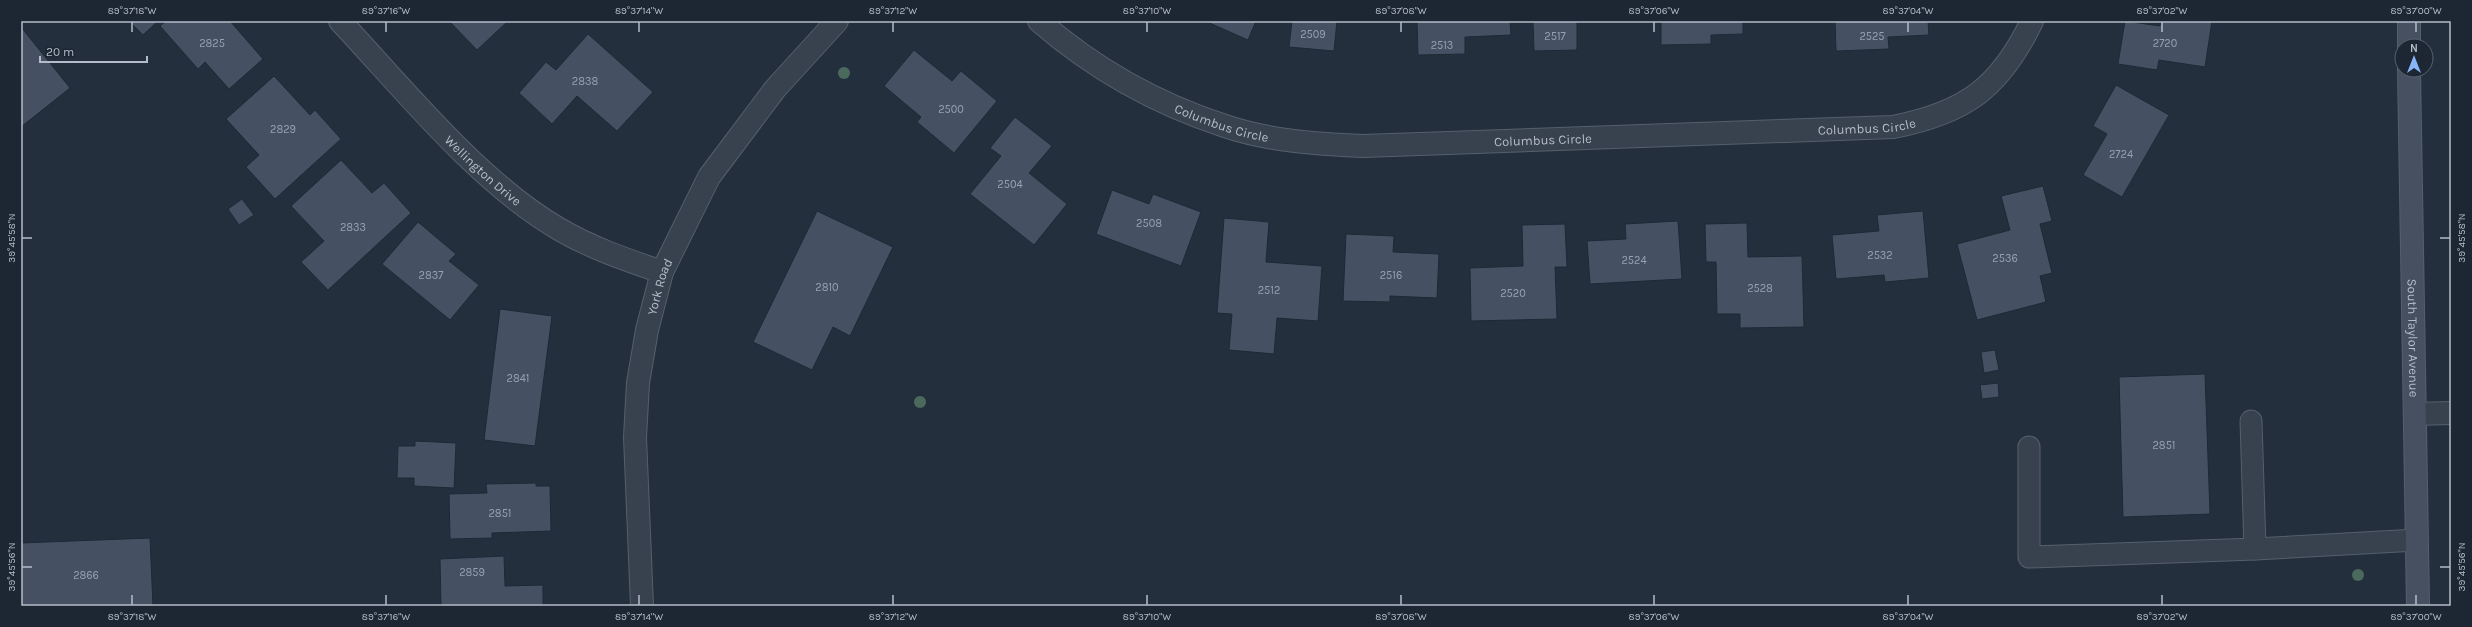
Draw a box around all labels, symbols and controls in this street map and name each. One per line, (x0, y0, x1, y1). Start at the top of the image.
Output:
text: 89°37'18"W (108, 5, 156, 17)
text: 89°37'16"W (362, 5, 410, 17)
text: 89°37'14"W (615, 5, 663, 17)
text: 89°37'12"W (869, 5, 917, 17)
text: 89°37'10"W (1123, 5, 1171, 17)
text: 89°37'08"W (1375, 5, 1427, 17)
text: 89°37'06"W (1629, 5, 1680, 17)
text: 89°37'04"W (1883, 5, 1933, 17)
text: 89°37'02"W (2136, 5, 2188, 17)
text: 89°37'00"W (2390, 5, 2442, 17)
house number: 2509 (1300, 28, 1326, 41)
house number: 2517 (1544, 30, 1566, 43)
house number: 2525 (1859, 30, 1885, 43)
house number: 2825 (199, 37, 225, 50)
house number: 2720 (2153, 37, 2177, 50)
scale bar (40, 38, 147, 64)
north arrow (2394, 38, 2434, 78)
house number: 2513 (1431, 39, 1453, 52)
text: N (2410, 42, 2418, 55)
text: 20 m (46, 45, 74, 59)
house number: 2838 (572, 75, 598, 88)
street label: Columbus Circle (1173, 100, 1270, 145)
house number: 2500 (938, 103, 964, 116)
street label: Columbus Circle (1818, 115, 1917, 137)
house number: 2829 (270, 123, 296, 136)
street label: Columbus Circle (1494, 130, 1592, 149)
street label: Wellington Drive (442, 132, 525, 209)
house number: 2724 (2109, 148, 2133, 161)
house number: 2504 (997, 178, 1023, 191)
text: 39°45'58"N (6, 213, 18, 263)
text: 39°45'58"N (2456, 213, 2468, 263)
house number: 2508 (1136, 217, 1162, 230)
house number: 2833 (340, 221, 366, 234)
house number: 2532 (1867, 249, 1893, 262)
house number: 2536 (1992, 252, 2018, 265)
house number: 2524 (1621, 254, 1647, 267)
street label: York Road (644, 256, 675, 317)
house number: 2837 (419, 269, 443, 282)
house number: 2516 (1380, 269, 1402, 282)
street label: South Taylor Avenue (2405, 278, 2422, 398)
house number: 2810 (815, 281, 839, 294)
house number: 2528 (1747, 282, 1773, 295)
house number: 2512 (1258, 284, 1280, 297)
house number: 2520 (1500, 287, 1526, 300)
house number: 2841 (507, 372, 529, 385)
house number: 2851 (2153, 439, 2175, 452)
house number: 2851 (489, 507, 511, 520)
text: 39°45'56"N (6, 543, 18, 591)
text: 39°45'56"N (2456, 543, 2468, 591)
house number: 2859 (459, 566, 485, 579)
house number: 2866 (73, 569, 99, 582)
text: 89°37'18"W (108, 611, 156, 623)
text: 89°37'16"W (362, 611, 410, 623)
text: 89°37'14"W (615, 611, 663, 623)
text: 89°37'12"W (869, 611, 917, 623)
text: 89°37'10"W (1123, 611, 1171, 623)
text: 89°37'08"W (1375, 611, 1427, 623)
text: 89°37'06"W (1629, 611, 1680, 623)
text: 89°37'04"W (1883, 611, 1933, 623)
text: 89°37'02"W (2136, 611, 2188, 623)
text: 89°37'00"W (2390, 611, 2442, 623)

